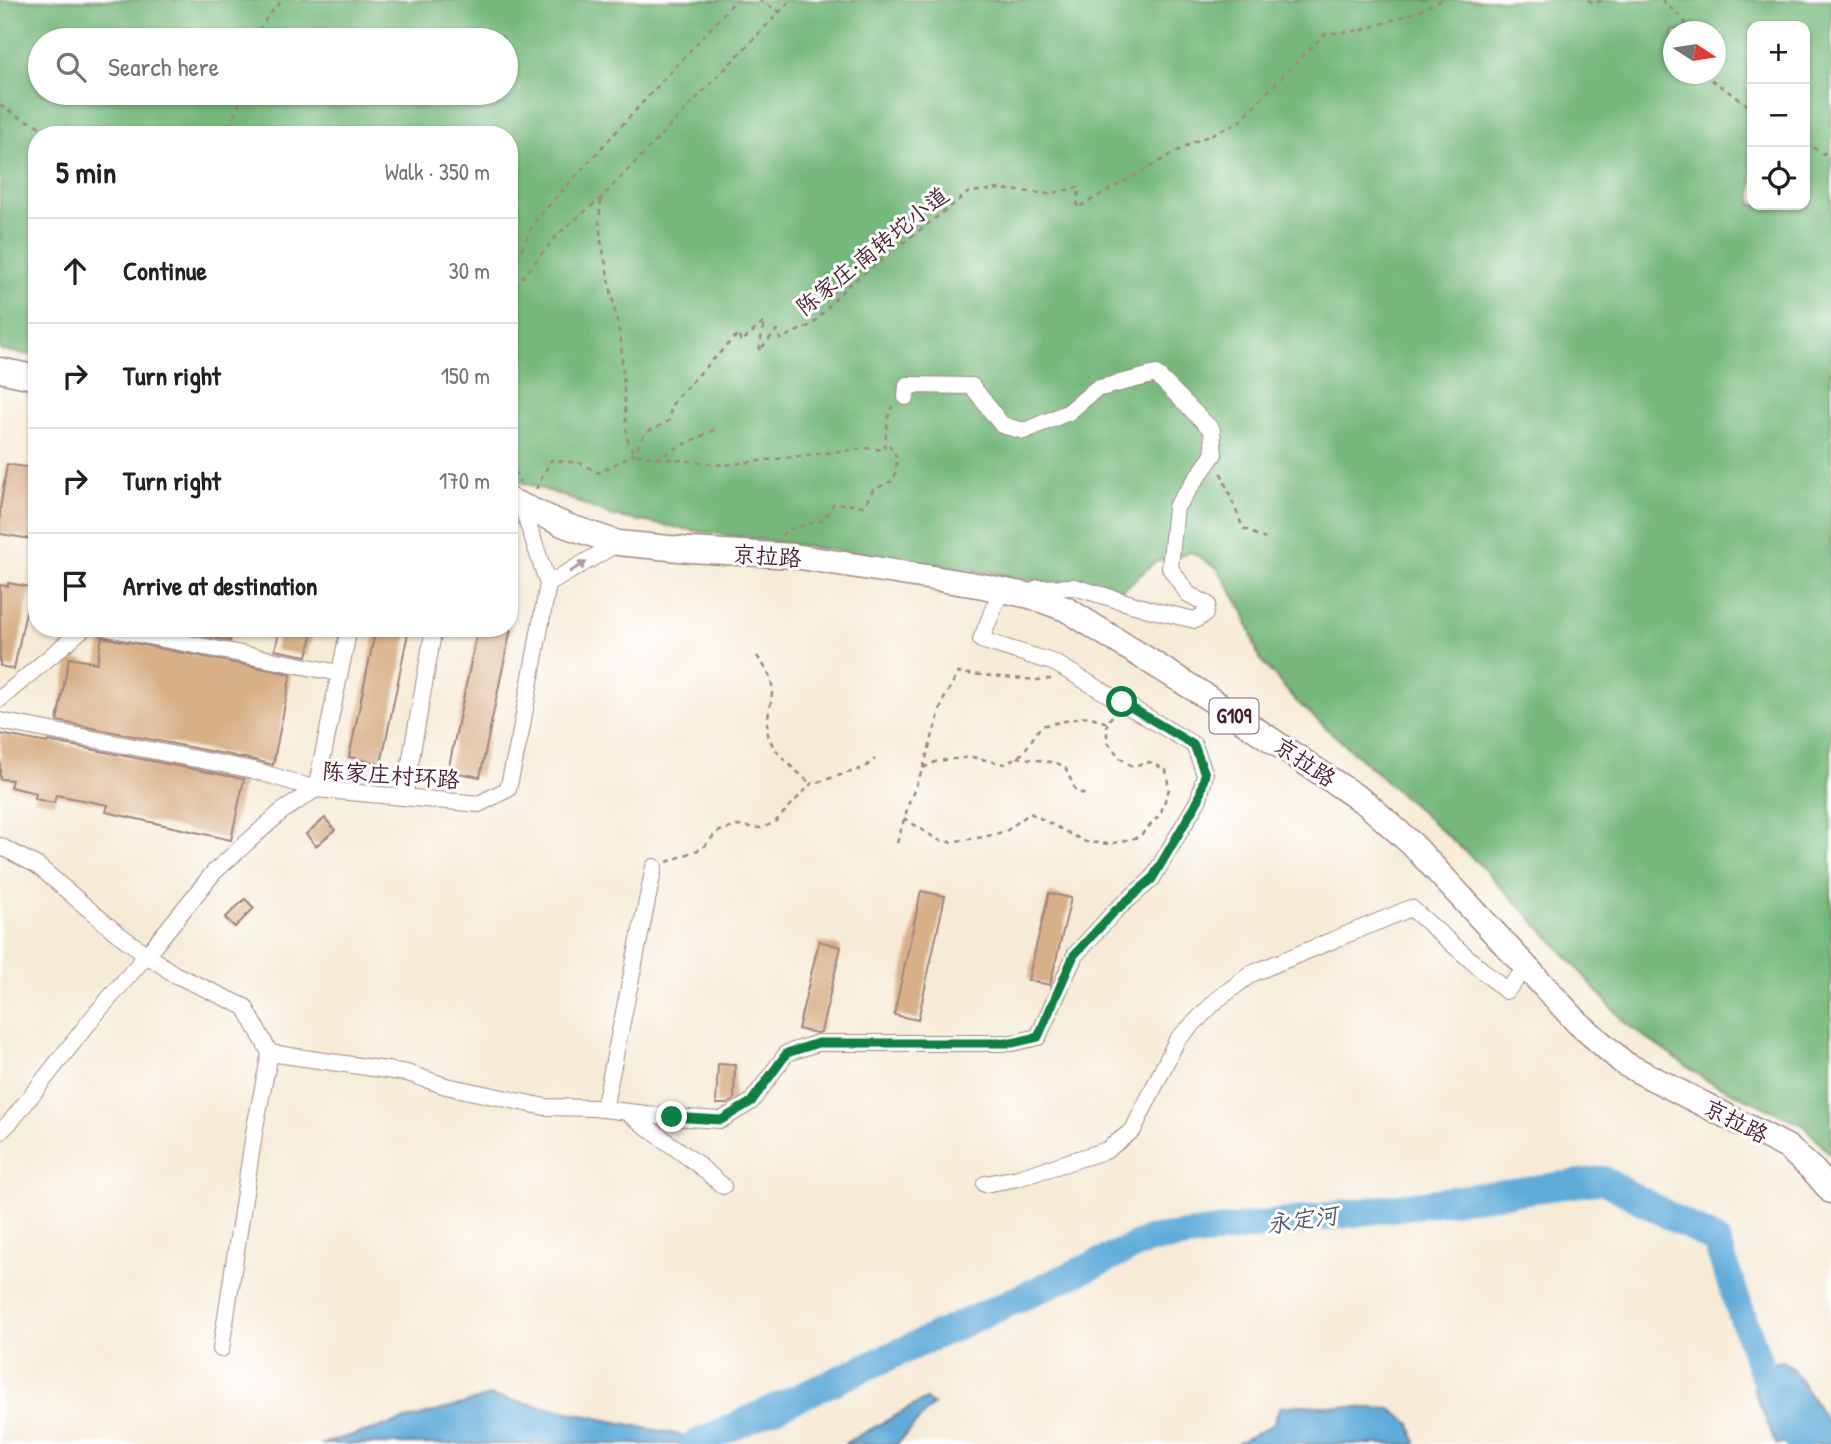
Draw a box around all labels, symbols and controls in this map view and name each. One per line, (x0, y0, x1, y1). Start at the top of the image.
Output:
north arrow (1663, 21, 1726, 84)
map controls (1747, 21, 1810, 210)
button: + (1747, 21, 1810, 84)
search box (28, 28, 518, 105)
icon: search (52, 48, 90, 86)
text: Search here (108, 49, 219, 84)
button: − (1747, 84, 1810, 147)
button: locate (1747, 147, 1810, 210)
text: 5 min (56, 152, 116, 192)
text: Walk · 350 m (385, 156, 490, 187)
street label: 陈家庄·南转坨小道 (789, 179, 955, 322)
icon: ahead (56, 252, 94, 290)
text: Continue (123, 253, 207, 288)
text: 30 m (448, 255, 490, 286)
icon: right (56, 357, 94, 395)
text: Turn right (123, 358, 221, 393)
text: 150 m (441, 360, 490, 391)
icon: right (56, 462, 94, 500)
text: Turn right (123, 463, 221, 498)
text: 170 m (439, 465, 490, 496)
street label: 京拉路 (732, 538, 803, 573)
one-way arrow (568, 560, 587, 573)
icon: arrive (56, 567, 94, 605)
text: Arrive at destination (123, 568, 318, 603)
route start (1106, 686, 1137, 717)
road number: G109 (1210, 698, 1258, 734)
street label: 京拉路 (1268, 729, 1343, 794)
street label: 陈家庄村环路 (321, 754, 461, 795)
street label: 京拉路 (1698, 1091, 1774, 1150)
route end (656, 1101, 687, 1132)
water label: 永定河 (1264, 1198, 1344, 1240)

